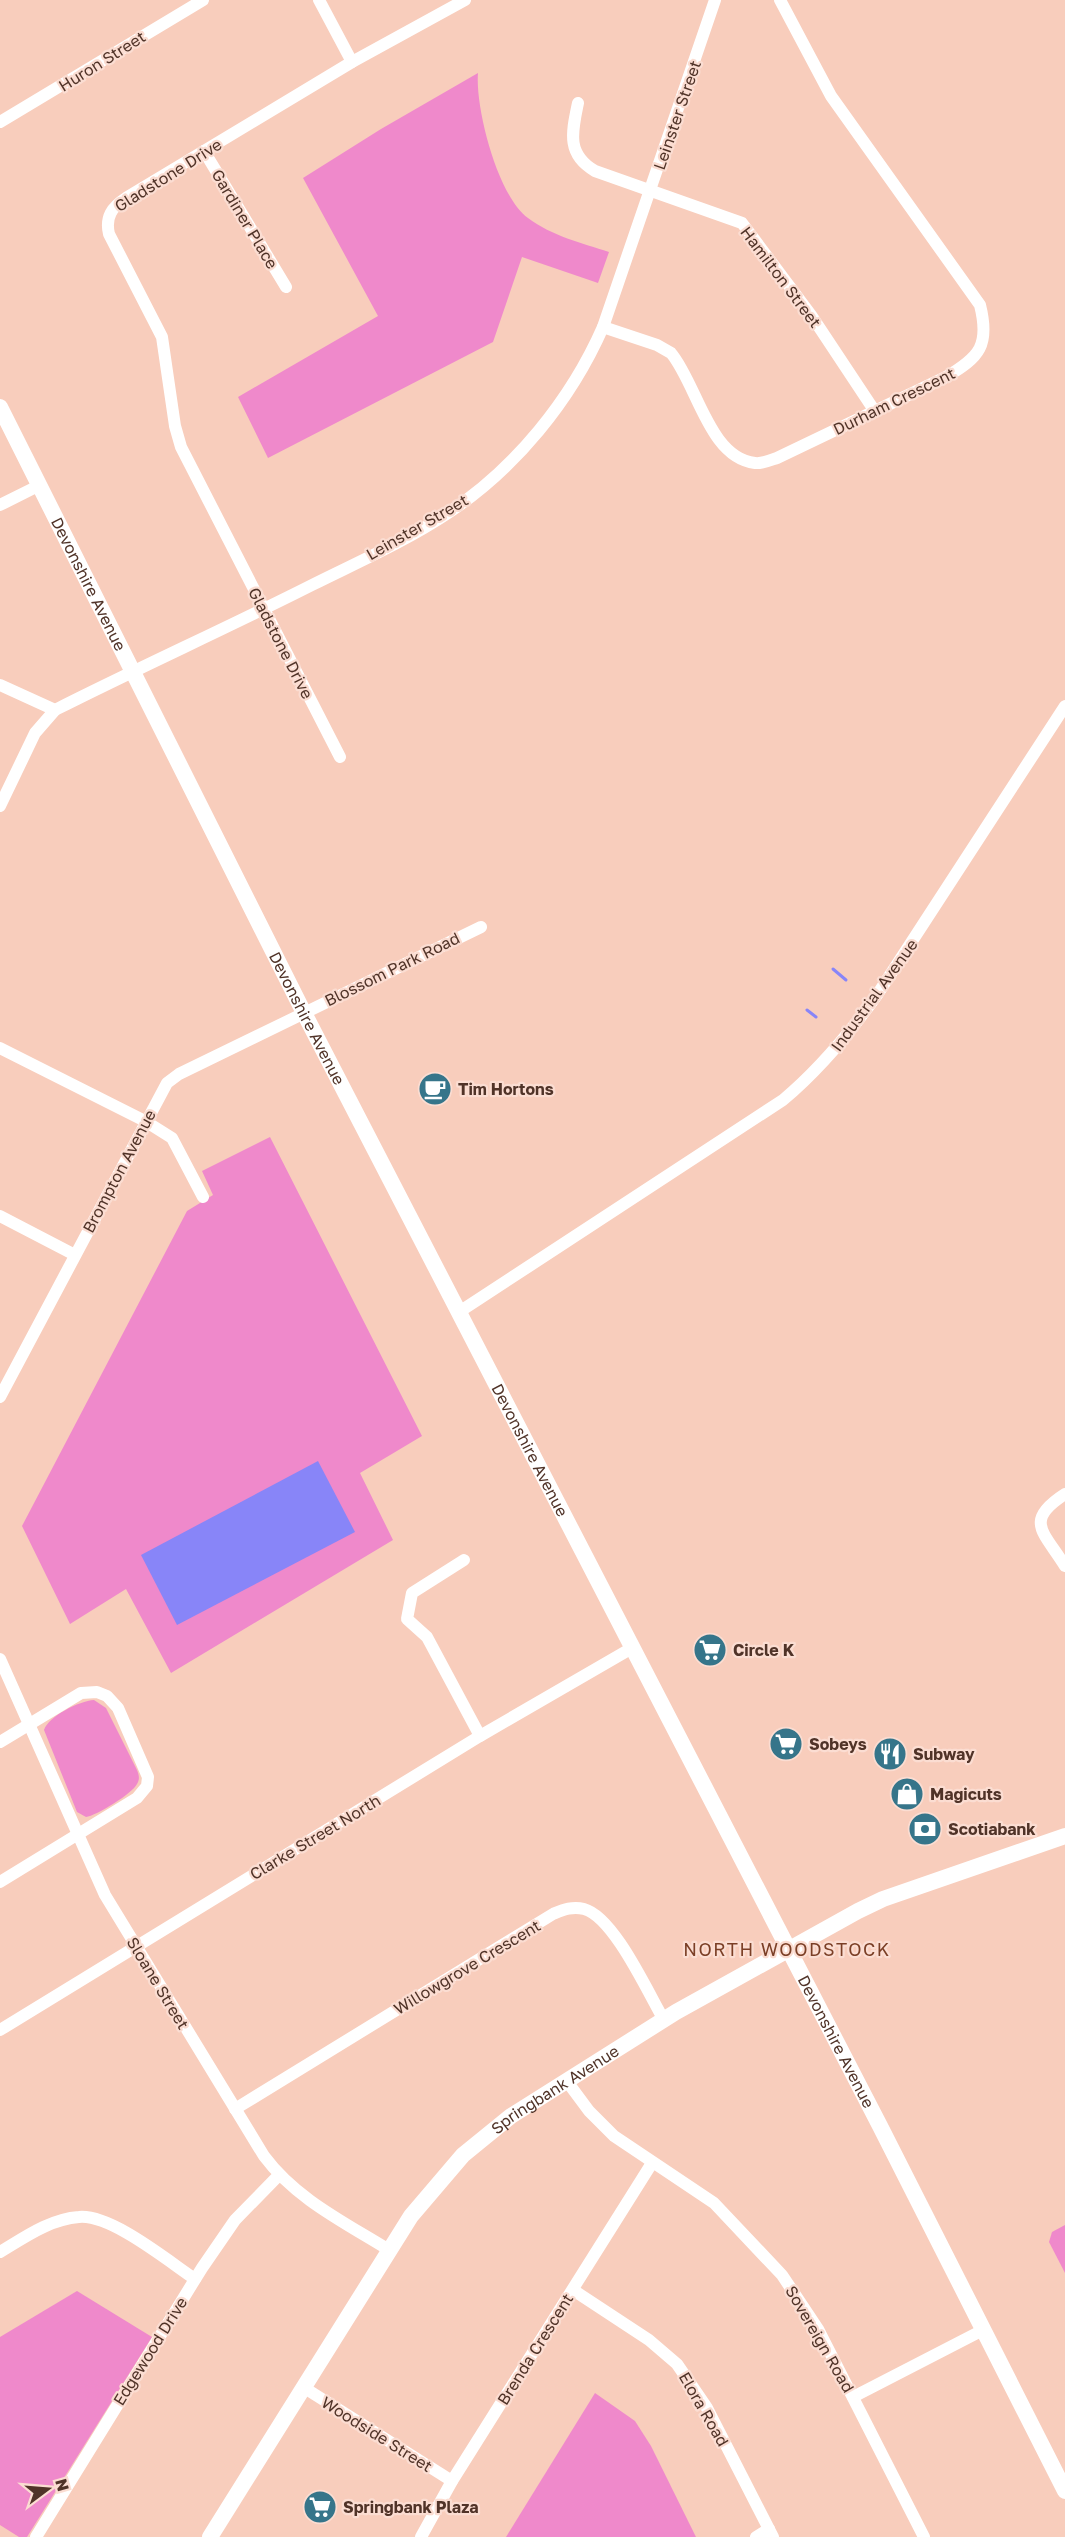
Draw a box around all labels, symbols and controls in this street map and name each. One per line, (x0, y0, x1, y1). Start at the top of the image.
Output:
street label: Huron Street (55, 26, 149, 96)
street label: Leinster Street (649, 58, 705, 172)
street label: Gladstone Drive (111, 134, 225, 216)
street label: Gardiner Place (207, 166, 283, 272)
street label: Hamilton Street (736, 222, 826, 332)
street label: Durham Crescent (830, 363, 958, 439)
street label: Leinster Street (363, 490, 471, 564)
street label: Devonshire Avenue (47, 514, 131, 654)
street label: Gladstone Drive (244, 584, 318, 702)
street label: Blossom Park Road (321, 928, 463, 1010)
street label: Industrial Avenue (826, 935, 922, 1055)
street label: Devonshire Avenue (265, 948, 349, 1088)
cafe icon: Tim Hortons (417, 1071, 453, 1107)
place label: Tim Hortons (458, 1079, 554, 1099)
street label: Brompton Avenue (78, 1106, 160, 1236)
street label: Devonshire Avenue (488, 1380, 573, 1520)
supermarket icon: Circle K (692, 1632, 728, 1668)
place label: Circle K (733, 1640, 795, 1660)
supermarket icon: Sobeys (768, 1726, 804, 1762)
place label: Sobeys (809, 1734, 867, 1754)
restaurant icon: Subway (872, 1736, 908, 1772)
place label: Subway (913, 1744, 975, 1764)
shop icon: Magicuts (889, 1776, 925, 1812)
place label: Magicuts (930, 1784, 1002, 1804)
street label: Clarke Street North (246, 1790, 384, 1884)
bank icon: Scotiabank (907, 1811, 943, 1847)
place label: Scotiabank (948, 1819, 1036, 1839)
street label: Willowgrove Crescent (390, 1915, 544, 2019)
street label: Sloane Street (123, 1933, 193, 2033)
district label: NORTH WOODSTOCK (683, 1938, 891, 1960)
street label: Devonshire Avenue (794, 1972, 879, 2111)
street label: Springbank Avenue (487, 2041, 623, 2138)
street label: Sovereign Road (781, 2282, 859, 2396)
street label: Brenda Crescent (493, 2290, 577, 2408)
street label: Edgewood Drive (109, 2293, 191, 2409)
street label: Elora Road (675, 2368, 733, 2450)
street label: Woodside Street (318, 2392, 436, 2476)
north arrow (18, 2459, 78, 2519)
text: N (51, 2476, 74, 2493)
supermarket icon: Springbank Plaza (302, 2489, 338, 2525)
place label: Springbank Plaza (343, 2497, 479, 2517)

